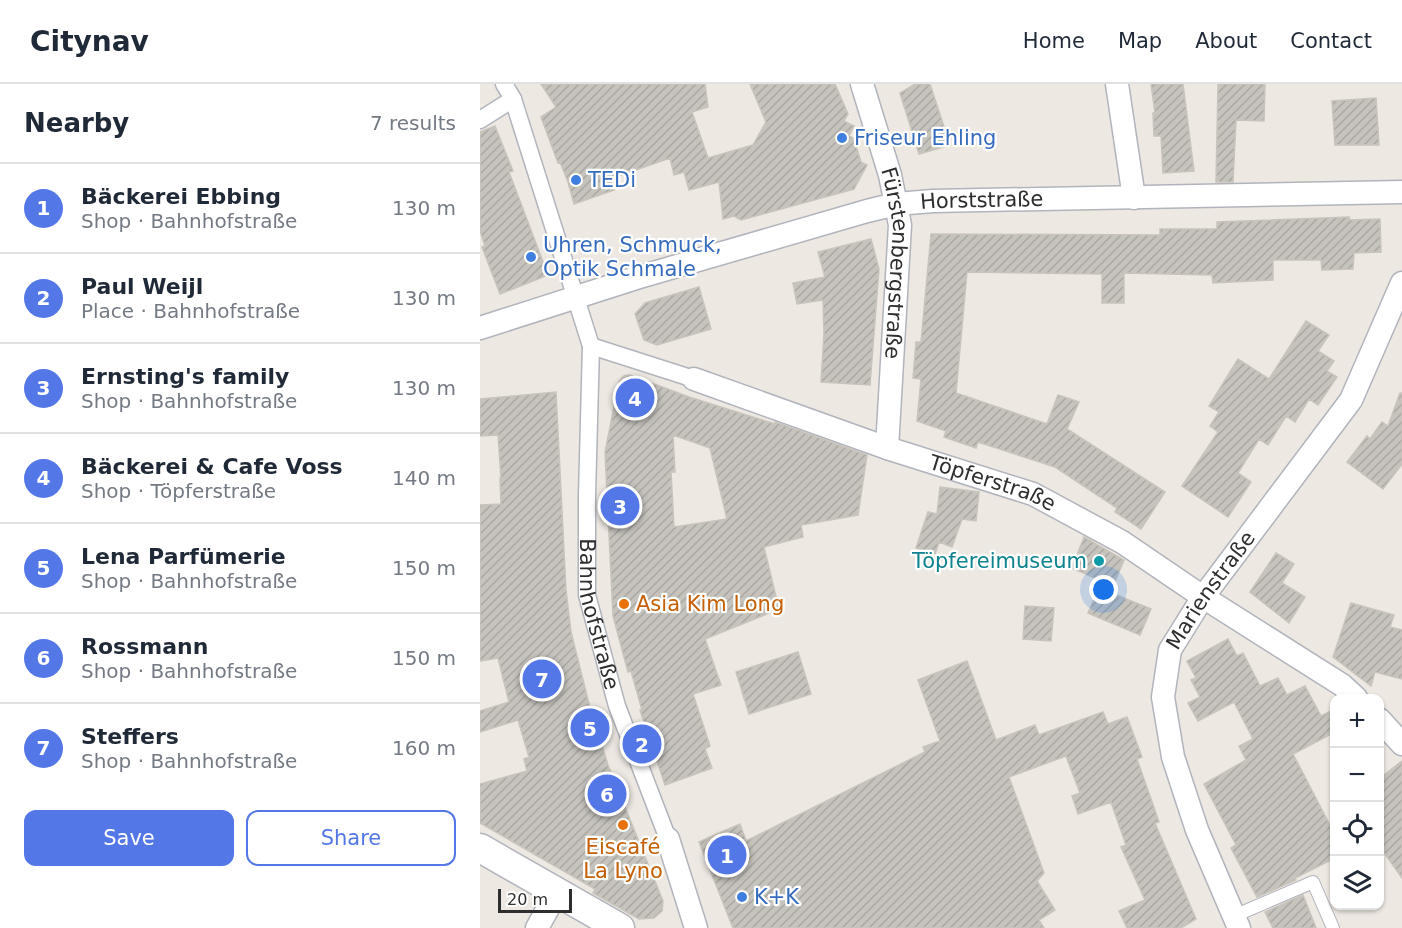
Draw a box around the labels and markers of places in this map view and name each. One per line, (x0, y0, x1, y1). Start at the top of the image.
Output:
place label: Friseur Ehling (854, 126, 996, 150)
marker: Friseur Ehling (835, 131, 849, 145)
place label: TEDi (587, 168, 636, 192)
marker: TEDi (569, 173, 583, 187)
place label: Uhren, Schmuck, Optik Schmale (543, 233, 722, 281)
marker: Uhren, Schmuck, Optik Schmale (524, 250, 538, 264)
pin: 4 (616, 376, 654, 420)
pin: 3 (600, 484, 640, 528)
place label: Töpfereimuseum (911, 549, 1087, 573)
marker: Töpfereimuseum (1092, 554, 1106, 568)
place label: Asia Kim Long (636, 592, 784, 616)
marker: Asia Kim Long (617, 597, 631, 611)
pin: 7 (522, 656, 562, 702)
pin: 5 (570, 706, 610, 750)
pin: 2 (622, 722, 662, 766)
pin: 6 (588, 772, 626, 816)
marker: Eiscafé La Lyno (616, 818, 630, 832)
pin: 1 (708, 832, 746, 878)
place label: Eiscafé La Lyno (583, 835, 663, 883)
place label: K+K (754, 885, 800, 909)
marker: K+K (735, 890, 749, 904)

